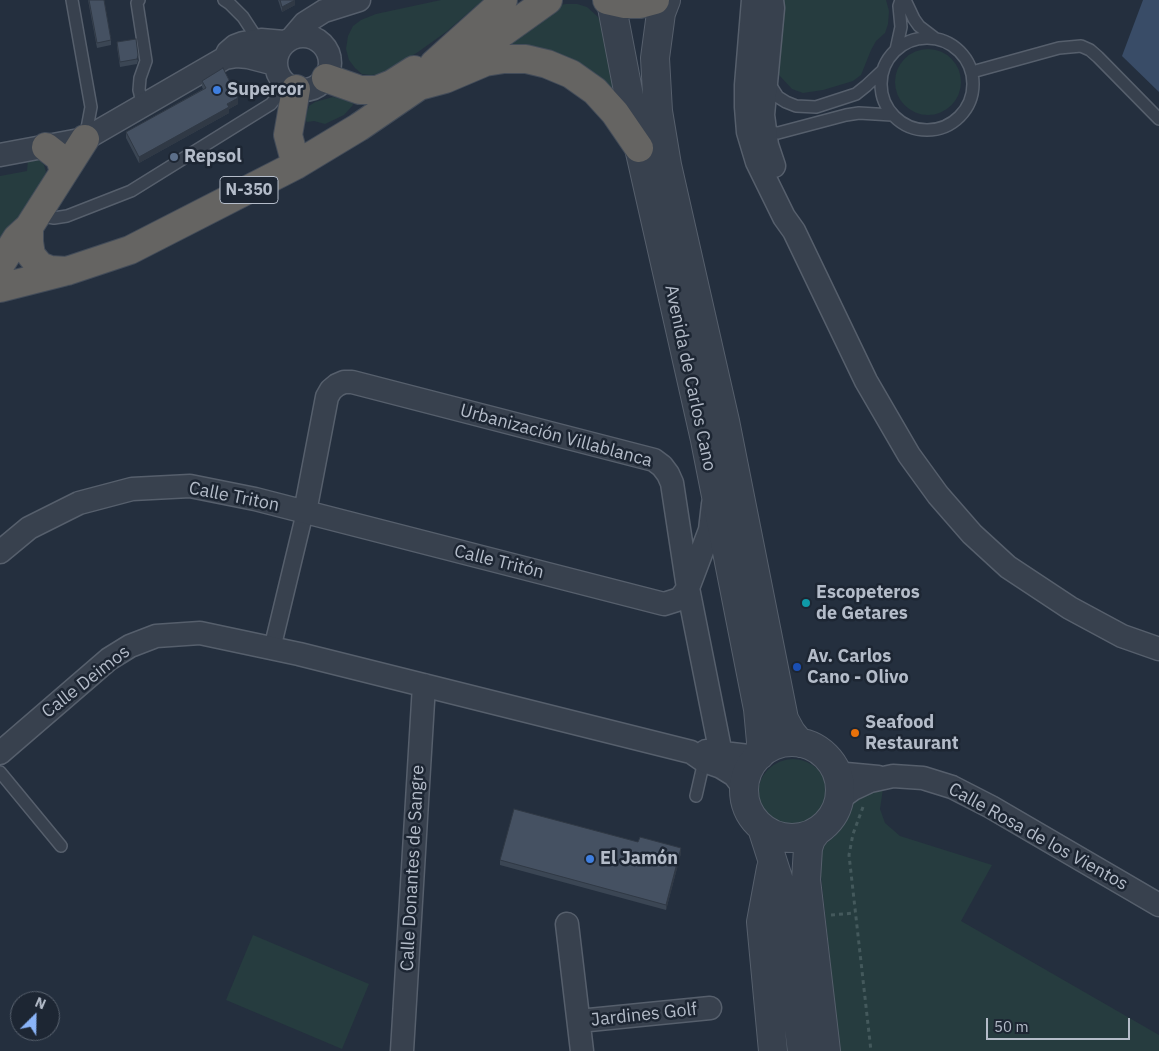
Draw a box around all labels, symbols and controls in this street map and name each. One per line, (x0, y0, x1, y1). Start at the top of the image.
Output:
place label: Supercor (227, 79, 304, 101)
marker: Supercor (211, 84, 223, 96)
place label: Repsol (184, 146, 242, 168)
marker: Repsol (168, 151, 180, 163)
road number: N-350 (220, 176, 278, 204)
street label: Avenida de Carlos Cano (660, 283, 720, 473)
street label: Urbanización Villablanca (457, 400, 655, 472)
street label: Calle Triton (187, 478, 281, 516)
street label: Calle Tritón (452, 540, 546, 584)
place label: Escopeteros de Getares (816, 582, 920, 624)
marker: Escopeteros de Getares (800, 597, 812, 609)
street label: Calle Deimos (38, 641, 134, 723)
place label: Av. Carlos Cano - Olivo (807, 646, 909, 689)
marker: Av. Carlos Cano - Olivo (791, 661, 803, 673)
place label: Seafood Restaurant (865, 712, 959, 754)
marker: Seafood Restaurant (849, 727, 861, 739)
street label: Calle Donantes de Sangre (397, 764, 429, 972)
street label: Calle Rosa de los Vientos (945, 779, 1131, 895)
place label: El Jamón (600, 848, 678, 870)
marker: El Jamón (584, 853, 596, 865)
north arrow (10, 991, 60, 1041)
text: N (32, 993, 49, 1013)
street label: Jardines Golf (590, 999, 698, 1031)
scale bar (989, 1008, 1133, 1040)
text: 50 m (994, 1017, 1029, 1036)

